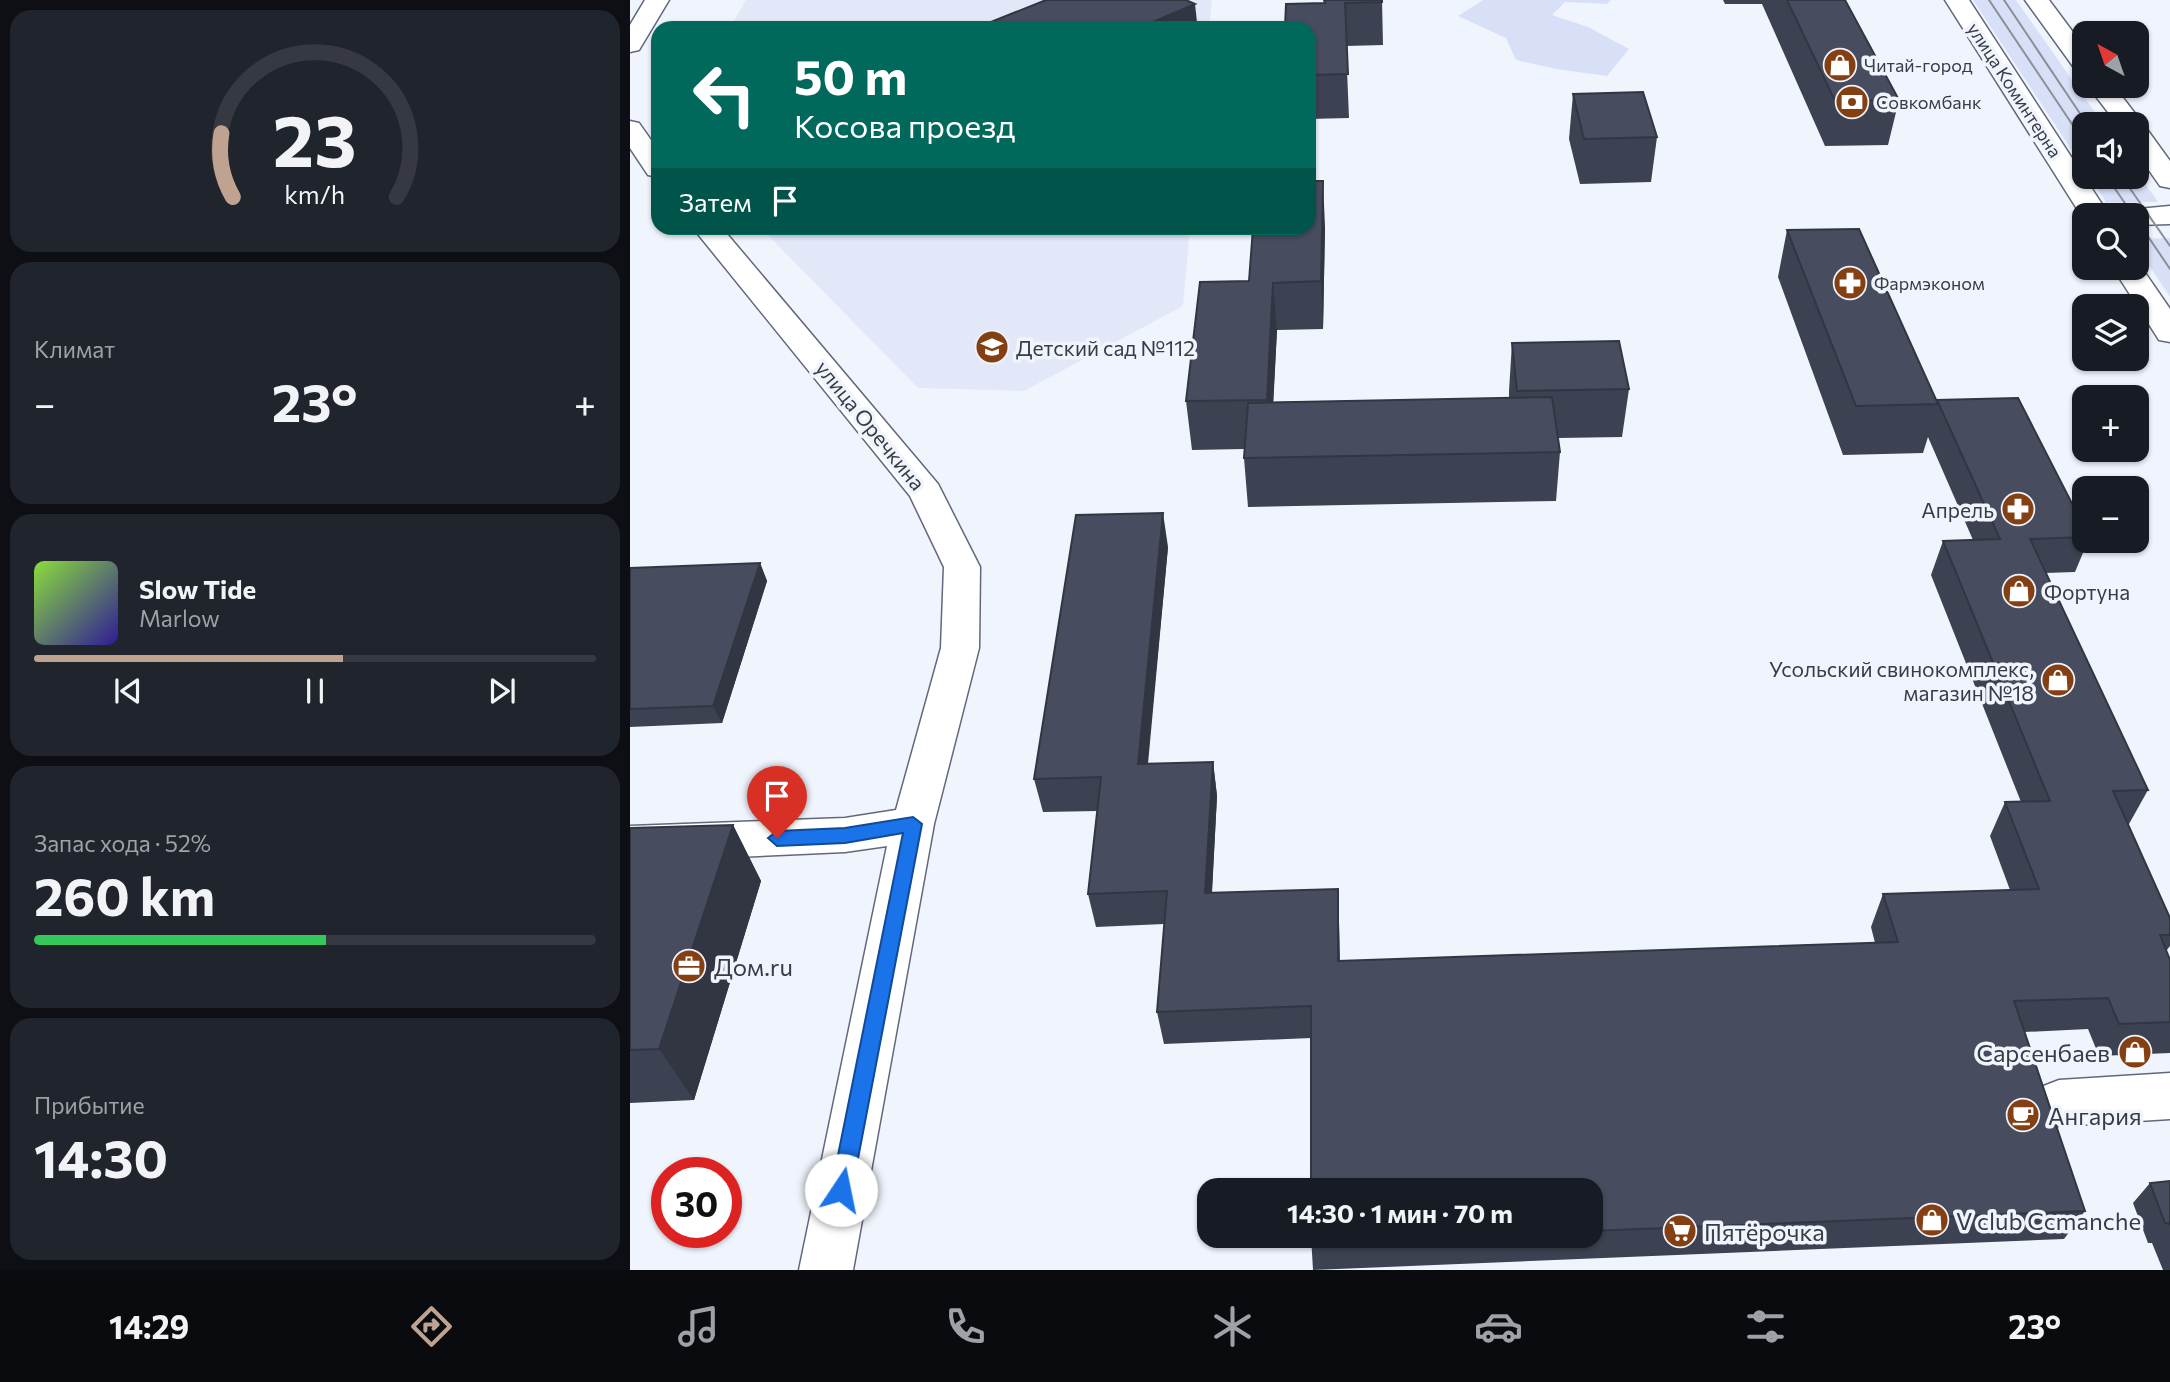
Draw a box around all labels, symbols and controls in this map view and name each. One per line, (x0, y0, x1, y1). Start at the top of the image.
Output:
street label: улица Коминтерна (1963, 19, 2067, 161)
north arrow (2072, 21, 2149, 98)
map controls (2072, 21, 2149, 553)
text: 50 m (794, 45, 907, 105)
shop icon: Читай-город (1821, 46, 1859, 84)
icon: left (679, 49, 770, 140)
place label: Читай-город (1864, 54, 1973, 76)
bank icon: Совкомбанк (1833, 83, 1871, 121)
place label: Совкомбанк (1876, 91, 1982, 113)
text: 23 (273, 93, 357, 182)
text: Косова проезд (794, 105, 1015, 145)
button: sound (2072, 112, 2149, 189)
text: km/h (285, 179, 345, 209)
icon: arrive (766, 182, 804, 220)
text: Затем (679, 186, 752, 217)
button: search (2072, 203, 2149, 280)
pharmacy icon: Фармэконом (1831, 264, 1869, 302)
place label: Фармэконом (1874, 272, 1985, 294)
button: layers (2072, 294, 2149, 371)
school or university icon: Детский сад №112 (973, 328, 1011, 366)
text: Климат (34, 335, 115, 363)
place label: Детский сад №112 (1016, 335, 1195, 360)
street label: улица Оречкина (811, 355, 931, 495)
text: 23° (272, 369, 358, 433)
text: − (34, 379, 56, 426)
text: + (574, 379, 596, 426)
button: + (2072, 385, 2149, 462)
button: − (2072, 476, 2149, 553)
pharmacy icon: Апрель (1999, 490, 2037, 528)
place label: Апрель (1921, 497, 1994, 522)
shop icon: Фортуна (2000, 572, 2038, 610)
text: Slow Tide (139, 573, 256, 604)
place label: Фортуна (2044, 579, 2130, 604)
text: Marlow (139, 604, 220, 632)
place label: Усольский свинокомплекс, магазин №18 (1769, 656, 2034, 705)
shop icon: Усольский свинокомплекс, магазин №18 (2039, 661, 2077, 699)
icon: previous (109, 672, 147, 710)
icon: pause (296, 672, 334, 710)
icon: next (483, 672, 521, 710)
pin (747, 766, 807, 838)
icon: arrive (758, 777, 796, 815)
text: Запас хода · 52% (34, 829, 211, 857)
text: 260 km (34, 863, 215, 927)
office icon: Дом.ru (670, 947, 708, 985)
place label: Дом.ru (714, 952, 793, 981)
shop icon: Сарсенбаев (2116, 1033, 2154, 1071)
place label: Сарсенбаев (1976, 1038, 2110, 1067)
text: Прибытие (34, 1091, 145, 1119)
cafe icon: Ангария (2004, 1096, 2042, 1134)
place label: Ангария (2048, 1101, 2142, 1130)
text: 14:30 (34, 1125, 168, 1189)
position arrow (804, 1153, 878, 1227)
speed limit sign: 30 (651, 1157, 742, 1248)
text: 14:30 · 1 мин · 70 m (1287, 1197, 1513, 1228)
shop icon: V club Ccmanche (1913, 1201, 1951, 1239)
place label: V club Ccmanche (1956, 1206, 2141, 1235)
supermarket icon: Пятёрочка (1661, 1212, 1699, 1250)
place label: Пятёрочка (1704, 1217, 1825, 1246)
icon: directions (407, 1302, 456, 1351)
icon: music (674, 1302, 723, 1351)
icon: phone (941, 1302, 990, 1351)
icon: climate (1208, 1302, 1257, 1351)
icon: car (1474, 1302, 1523, 1351)
icon: filters (1741, 1302, 1790, 1351)
text: 14:29 (109, 1306, 189, 1346)
text: 23° (2008, 1306, 2061, 1346)

